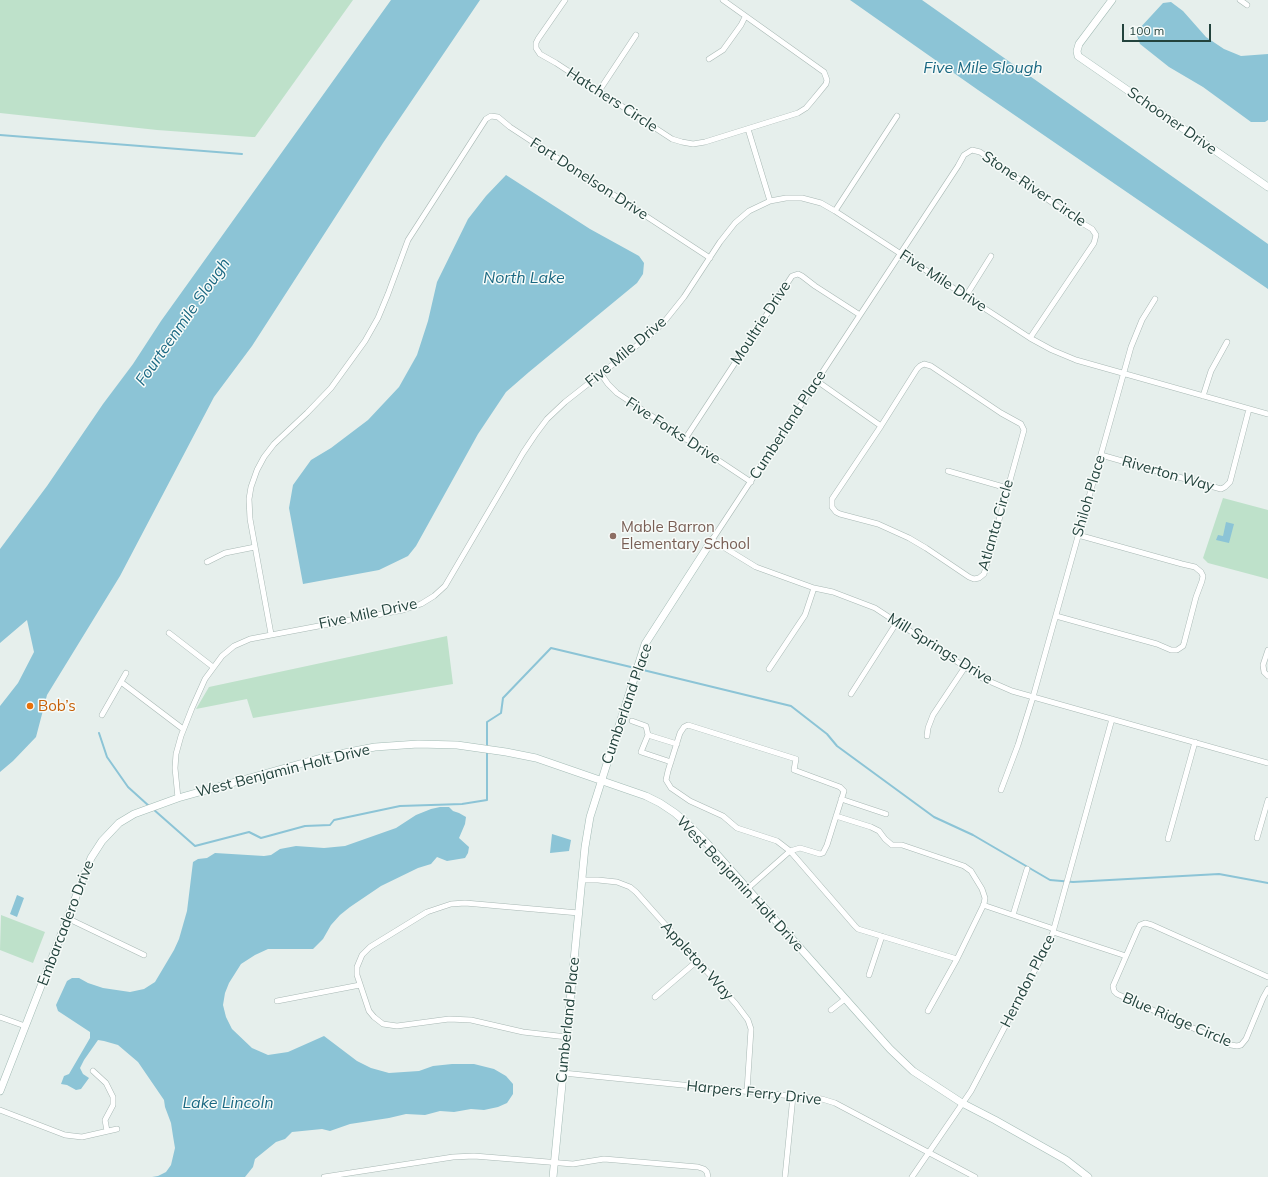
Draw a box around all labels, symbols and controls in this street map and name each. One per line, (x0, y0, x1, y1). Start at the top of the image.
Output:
scale bar (1124, 16, 1213, 42)
text: 100 m (1129, 23, 1164, 38)
water label: Five Mile Slough (923, 58, 1043, 78)
street label: Hatchers Circle (563, 64, 661, 136)
street label: Schooner Drive (1124, 83, 1220, 159)
street label: Fort Donelson Drive (527, 134, 651, 224)
street label: Stone River Circle (979, 148, 1089, 230)
street label: Five Mile Drive (896, 246, 990, 316)
water label: Fourteenmile Slough (132, 255, 234, 389)
water label: North Lake (483, 268, 565, 288)
street label: Moultrie Drive (727, 278, 795, 368)
street label: Five Mile Drive (582, 313, 670, 391)
street label: Cumberland Place (746, 367, 830, 483)
street label: Five Forks Drive (622, 394, 724, 468)
street label: Riverton Way (1120, 452, 1216, 496)
street label: Shiloh Place (1069, 453, 1109, 539)
street label: Atlanta Circle (974, 477, 1018, 573)
place label: Mable Barron Elementary School (621, 518, 750, 553)
marker: Mable Barron Elementary School (608, 531, 618, 541)
street label: Five Mile Drive (317, 595, 419, 633)
street label: Mill Springs Drive (884, 609, 996, 689)
street label: Cumberland Place (598, 641, 656, 767)
place label: Bob’s (38, 697, 76, 715)
marker: Bob’s (25, 701, 35, 711)
street label: West Benjamin Holt Drive (194, 741, 372, 801)
street label: West Benjamin Holt Drive (672, 813, 808, 955)
street label: Embarcadero Drive (34, 858, 98, 988)
street label: Appleton Way (657, 918, 737, 1004)
street label: Herndon Place (997, 932, 1059, 1030)
street label: Cumberland Place (552, 956, 584, 1084)
street label: Blue Ridge Circle (1120, 989, 1234, 1051)
street label: Harpers Ferry Drive (686, 1077, 822, 1109)
water label: Lake Lincoln (182, 1093, 274, 1113)

